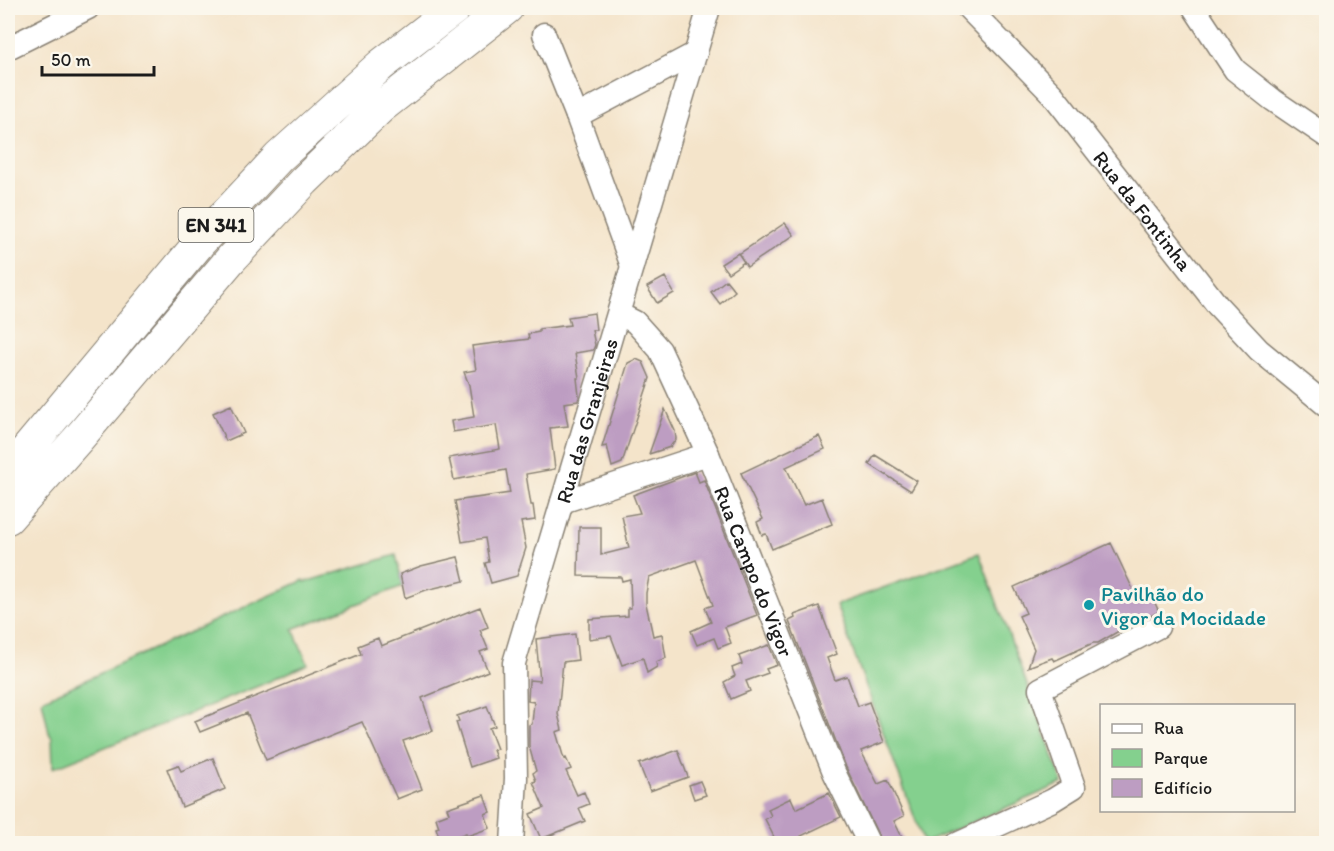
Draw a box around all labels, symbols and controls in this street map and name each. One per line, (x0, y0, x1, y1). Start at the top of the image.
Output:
scale bar (42, 39, 154, 77)
text: 50 m (51, 49, 91, 71)
street label: Rua da Fontinha (1088, 145, 1198, 275)
road number: EN 341 (178, 208, 254, 242)
street label: Rua das Granjeiras (550, 335, 623, 506)
street label: Rua Campo do Vigor (709, 482, 799, 660)
place label: Pavilhão do Vigor da Mocidade (1101, 581, 1266, 630)
marker: Pavilhão do Vigor da Mocidade (1082, 598, 1096, 612)
legend (1100, 704, 1295, 812)
text: Rua (1154, 717, 1184, 739)
text: Parque (1154, 747, 1208, 769)
text: Edifício (1154, 777, 1212, 799)

